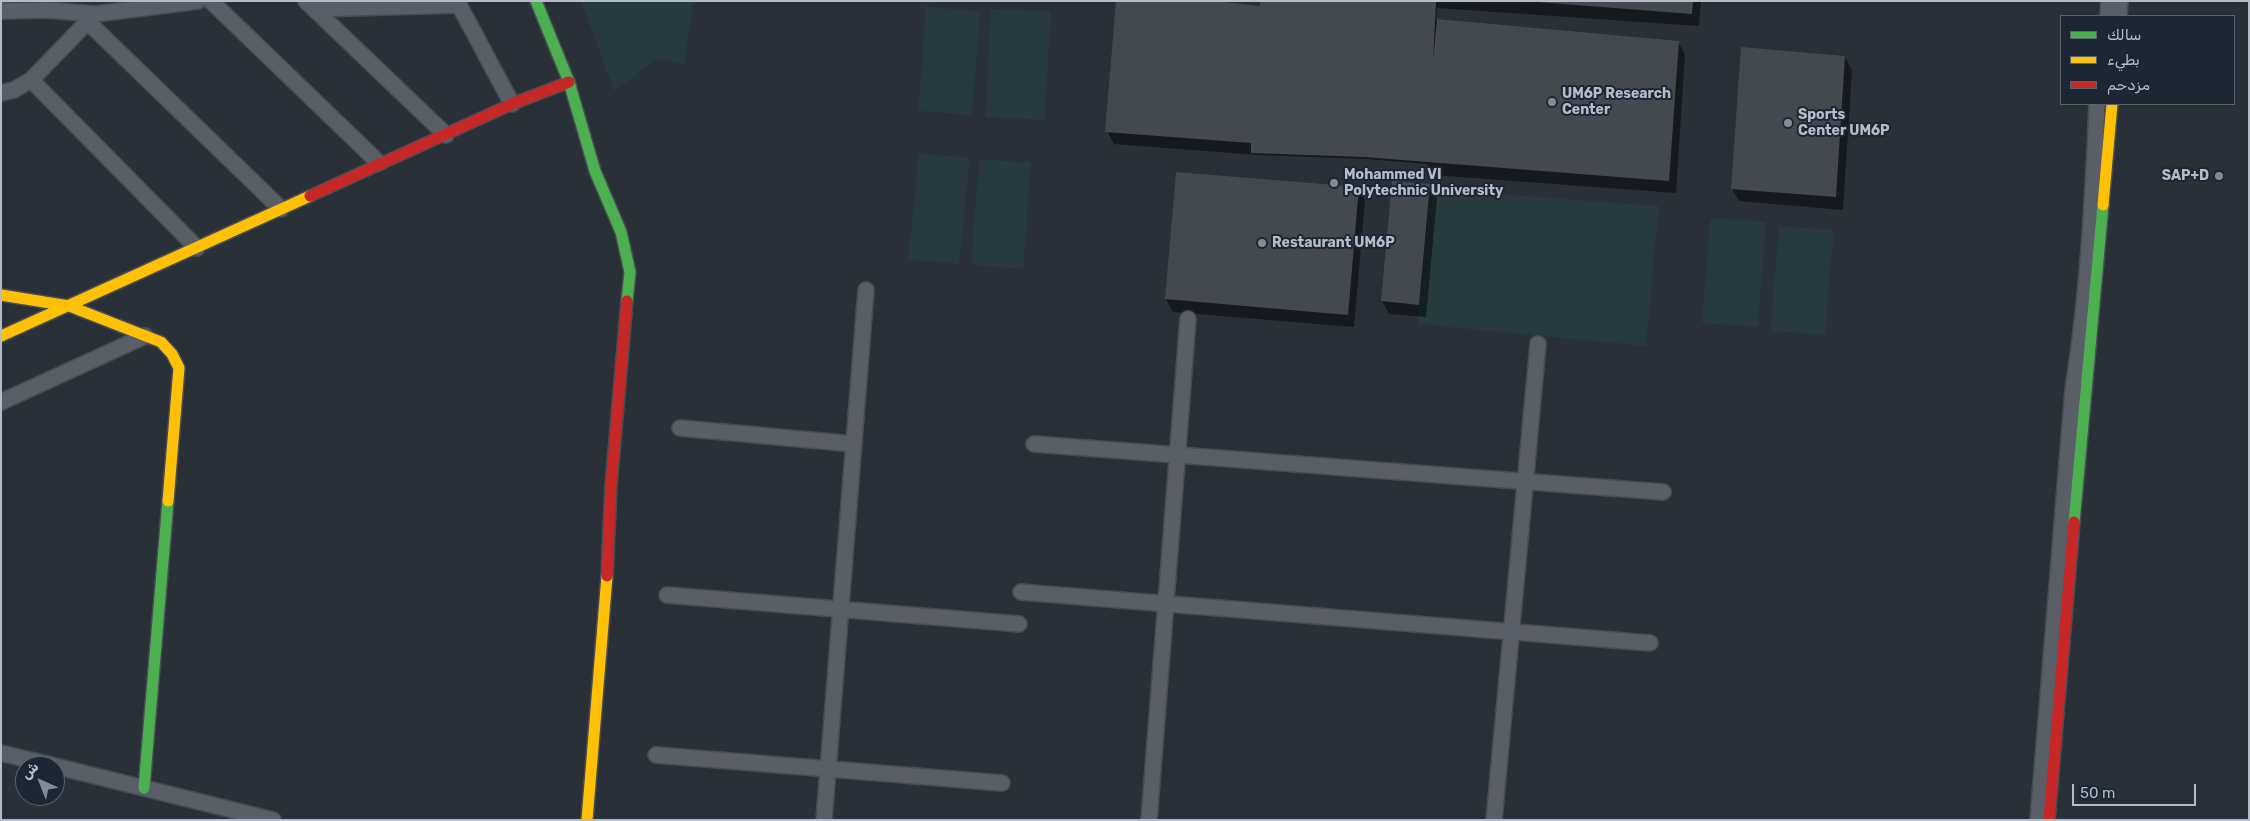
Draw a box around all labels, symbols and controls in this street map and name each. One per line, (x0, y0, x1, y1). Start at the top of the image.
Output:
legend (2060, 15, 2235, 105)
text: سالك (2107, 26, 2142, 44)
text: بطيء (2107, 51, 2140, 69)
text: مزدحم (2107, 76, 2150, 94)
place label: UM6P Research Center (1562, 86, 1671, 118)
marker: UM6P Research Center (1546, 96, 1558, 108)
place label: Sports Center UM6P (1798, 107, 1890, 140)
marker: Sports Center UM6P (1782, 117, 1794, 129)
place label: Mohammed VI Polytechnic University (1344, 167, 1503, 200)
place label: SAP+D (2162, 168, 2209, 184)
marker: SAP+D (2213, 170, 2225, 182)
marker: Mohammed VI Polytechnic University (1328, 177, 1340, 189)
place label: Restaurant UM6P (1272, 235, 1395, 251)
marker: Restaurant UM6P (1256, 237, 1268, 249)
north arrow (15, 756, 65, 806)
text: ش (18, 758, 42, 783)
scale bar (2075, 774, 2199, 806)
text: 50 m (2080, 784, 2115, 802)

